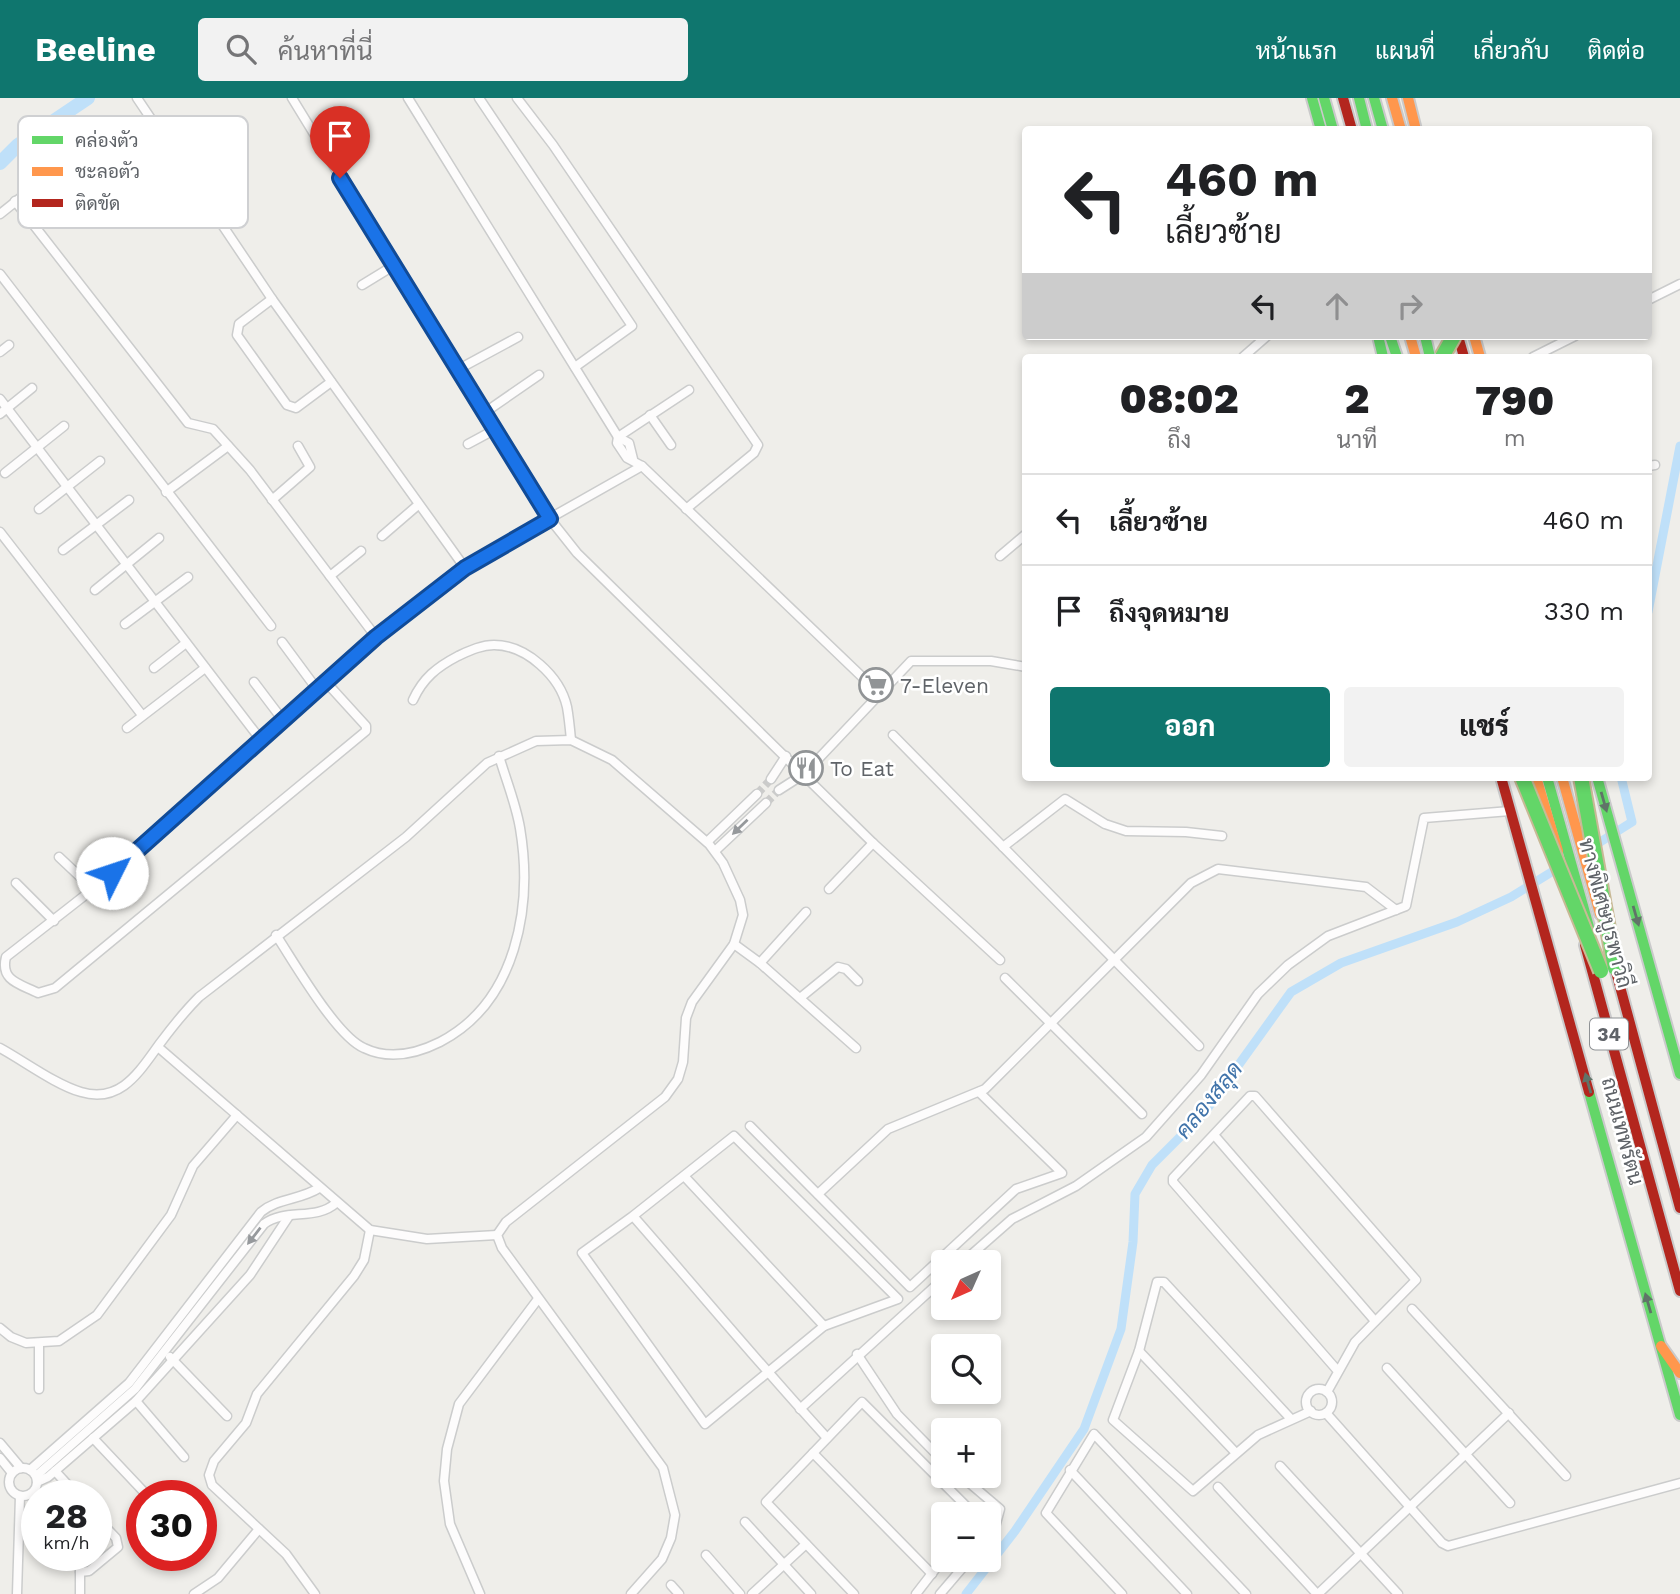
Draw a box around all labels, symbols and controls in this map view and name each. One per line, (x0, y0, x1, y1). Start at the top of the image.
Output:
search box (198, 18, 688, 81)
text: Beeline (35, 30, 156, 69)
icon: search (222, 30, 260, 68)
text: ค้นหาที่นี่ (278, 36, 373, 66)
text: หน้าแรก (1256, 37, 1337, 65)
text: แผนที่ (1375, 37, 1435, 65)
text: เกี่ยวกับ (1473, 37, 1550, 65)
text: ติดต่อ (1588, 37, 1645, 65)
pin (310, 106, 370, 178)
legend (18, 116, 248, 228)
icon: arrive (321, 117, 359, 155)
text: คล่องตัว (75, 129, 139, 152)
text: 460 m (1165, 150, 1319, 208)
icon: left (1050, 154, 1141, 245)
text: ชะลอตัว (75, 160, 140, 183)
text: ติดขัด (75, 192, 120, 215)
text: เลี้ยวซ้าย (1165, 213, 1282, 251)
icon: left (1245, 287, 1283, 325)
icon: ahead (1318, 287, 1356, 325)
icon: right (1391, 287, 1429, 325)
text: 08:02 (1120, 374, 1239, 423)
text: 2 (1344, 374, 1369, 423)
text: 790 (1475, 376, 1554, 425)
text: m (1504, 425, 1526, 452)
text: ถึง (1167, 427, 1191, 454)
text: นาที (1336, 427, 1377, 454)
icon: left (1050, 501, 1088, 539)
text: 460 m (1542, 505, 1624, 535)
text: เลี้ยวซ้าย (1109, 507, 1208, 537)
icon: arrive (1050, 592, 1088, 630)
text: 330 m (1544, 596, 1624, 626)
text: ถึงจุดหมาย (1109, 598, 1230, 628)
supermarket icon: 7-Eleven (857, 666, 895, 704)
place label: 7-Eleven (900, 673, 989, 698)
button: ออก (1050, 687, 1330, 767)
button: แชร์ (1344, 687, 1624, 767)
restaurant icon: To Eat (787, 749, 825, 787)
place label: To Eat (830, 756, 894, 781)
one-way arrow (1600, 792, 1610, 813)
one-way arrow (732, 819, 749, 835)
street label: ทางพิเศษบูรพาวิถี (1571, 835, 1638, 991)
position arrow (75, 836, 149, 910)
one-way arrow (1631, 905, 1642, 927)
road number: 34 (1590, 1018, 1628, 1050)
water label: คลองสลุด (1170, 1056, 1250, 1145)
one-way arrow (1582, 1073, 1592, 1094)
street label: ถนนเทพรัตน (1597, 1074, 1649, 1188)
one-way arrow (248, 1227, 262, 1245)
north arrow (931, 1250, 1001, 1320)
map controls (931, 1250, 1001, 1572)
one-way arrow (1643, 1292, 1653, 1313)
button: search (931, 1334, 1001, 1404)
button: + (931, 1418, 1001, 1488)
speed limit sign: 30 (126, 1480, 217, 1571)
text: 28 (45, 1495, 88, 1537)
button: − (931, 1502, 1001, 1572)
text: km/h (43, 1532, 90, 1553)

